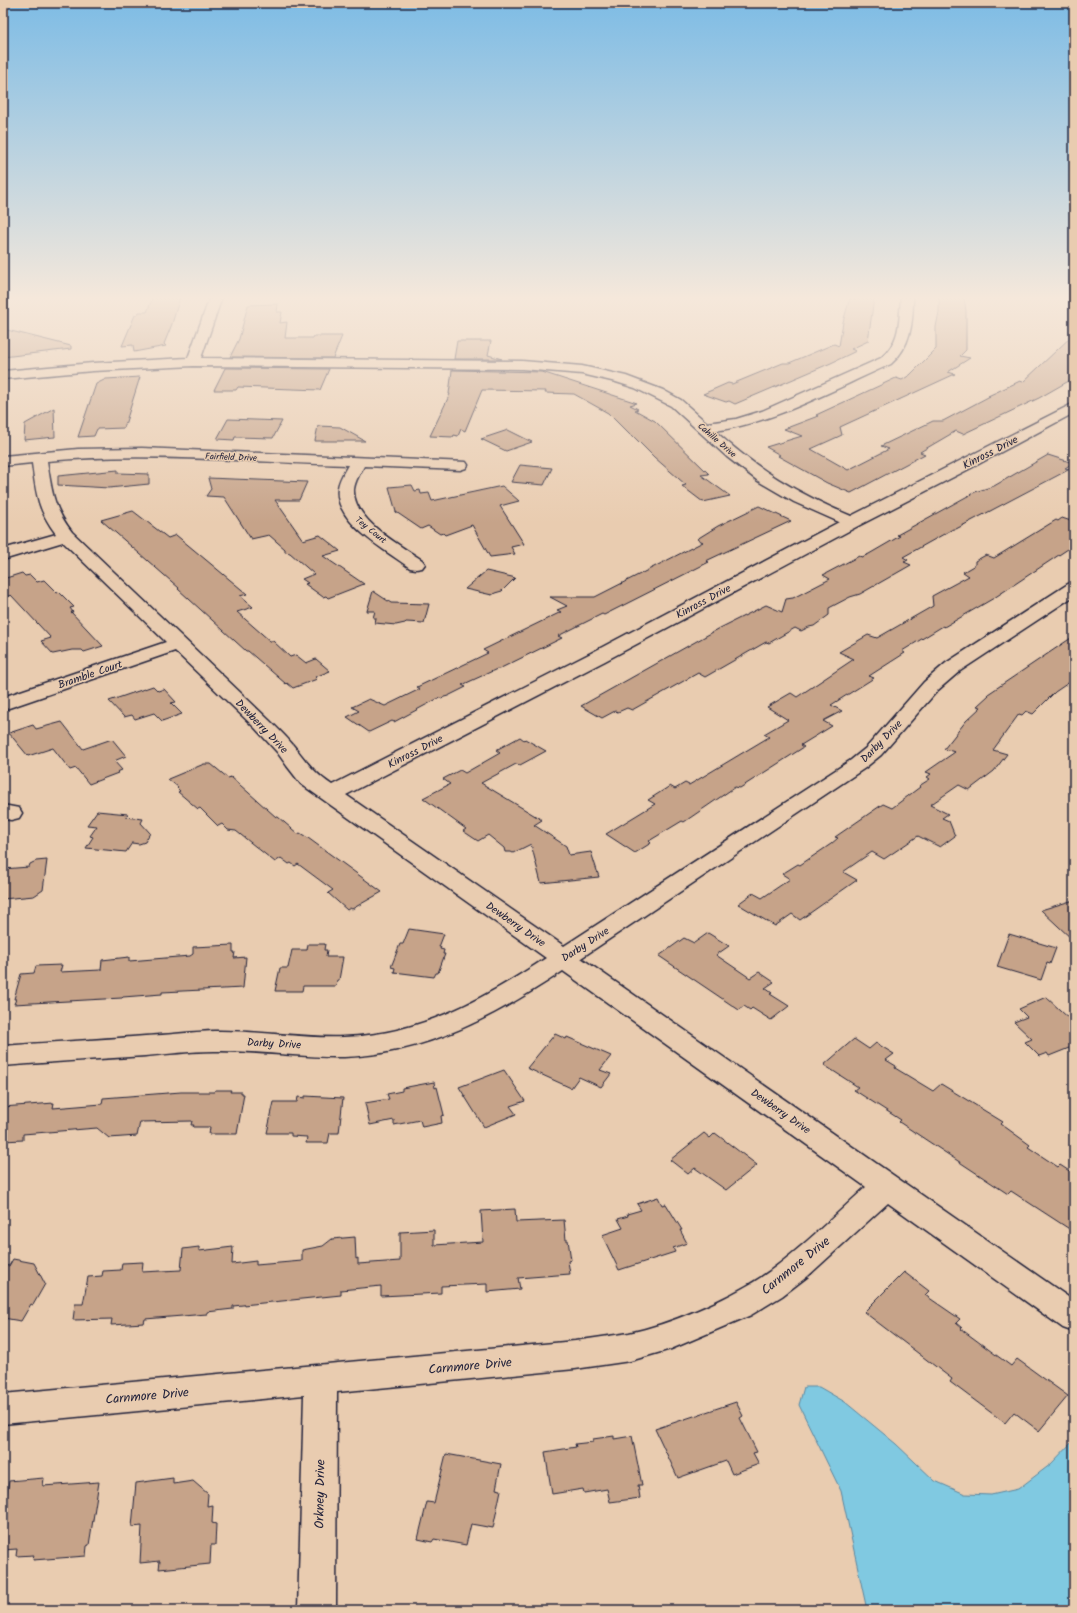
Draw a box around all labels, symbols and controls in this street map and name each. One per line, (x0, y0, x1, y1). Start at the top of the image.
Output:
street label: Cahille Drive (694, 419, 739, 462)
street label: Kinross Drive (959, 431, 1021, 475)
street label: Fairfield Drive (205, 449, 257, 466)
street label: Tey Court (352, 513, 390, 548)
street label: Kinross Drive (673, 580, 734, 624)
street label: Bramble Court (56, 655, 126, 694)
street label: Dewberry Drive (230, 695, 292, 758)
street label: Darby Drive (856, 716, 907, 767)
street label: Kinross Drive (384, 730, 446, 774)
street label: Dewberry Drive (482, 897, 549, 952)
street label: Darby Drive (558, 923, 613, 967)
street label: Darby Drive (246, 1034, 302, 1054)
street label: Dewberry Drive (747, 1084, 814, 1139)
street label: Carnmore Drive (757, 1232, 835, 1301)
street label: Carnmore Drive (427, 1352, 513, 1381)
street label: Carnmore Drive (104, 1382, 190, 1411)
street label: Orkney Drive (309, 1459, 332, 1529)

